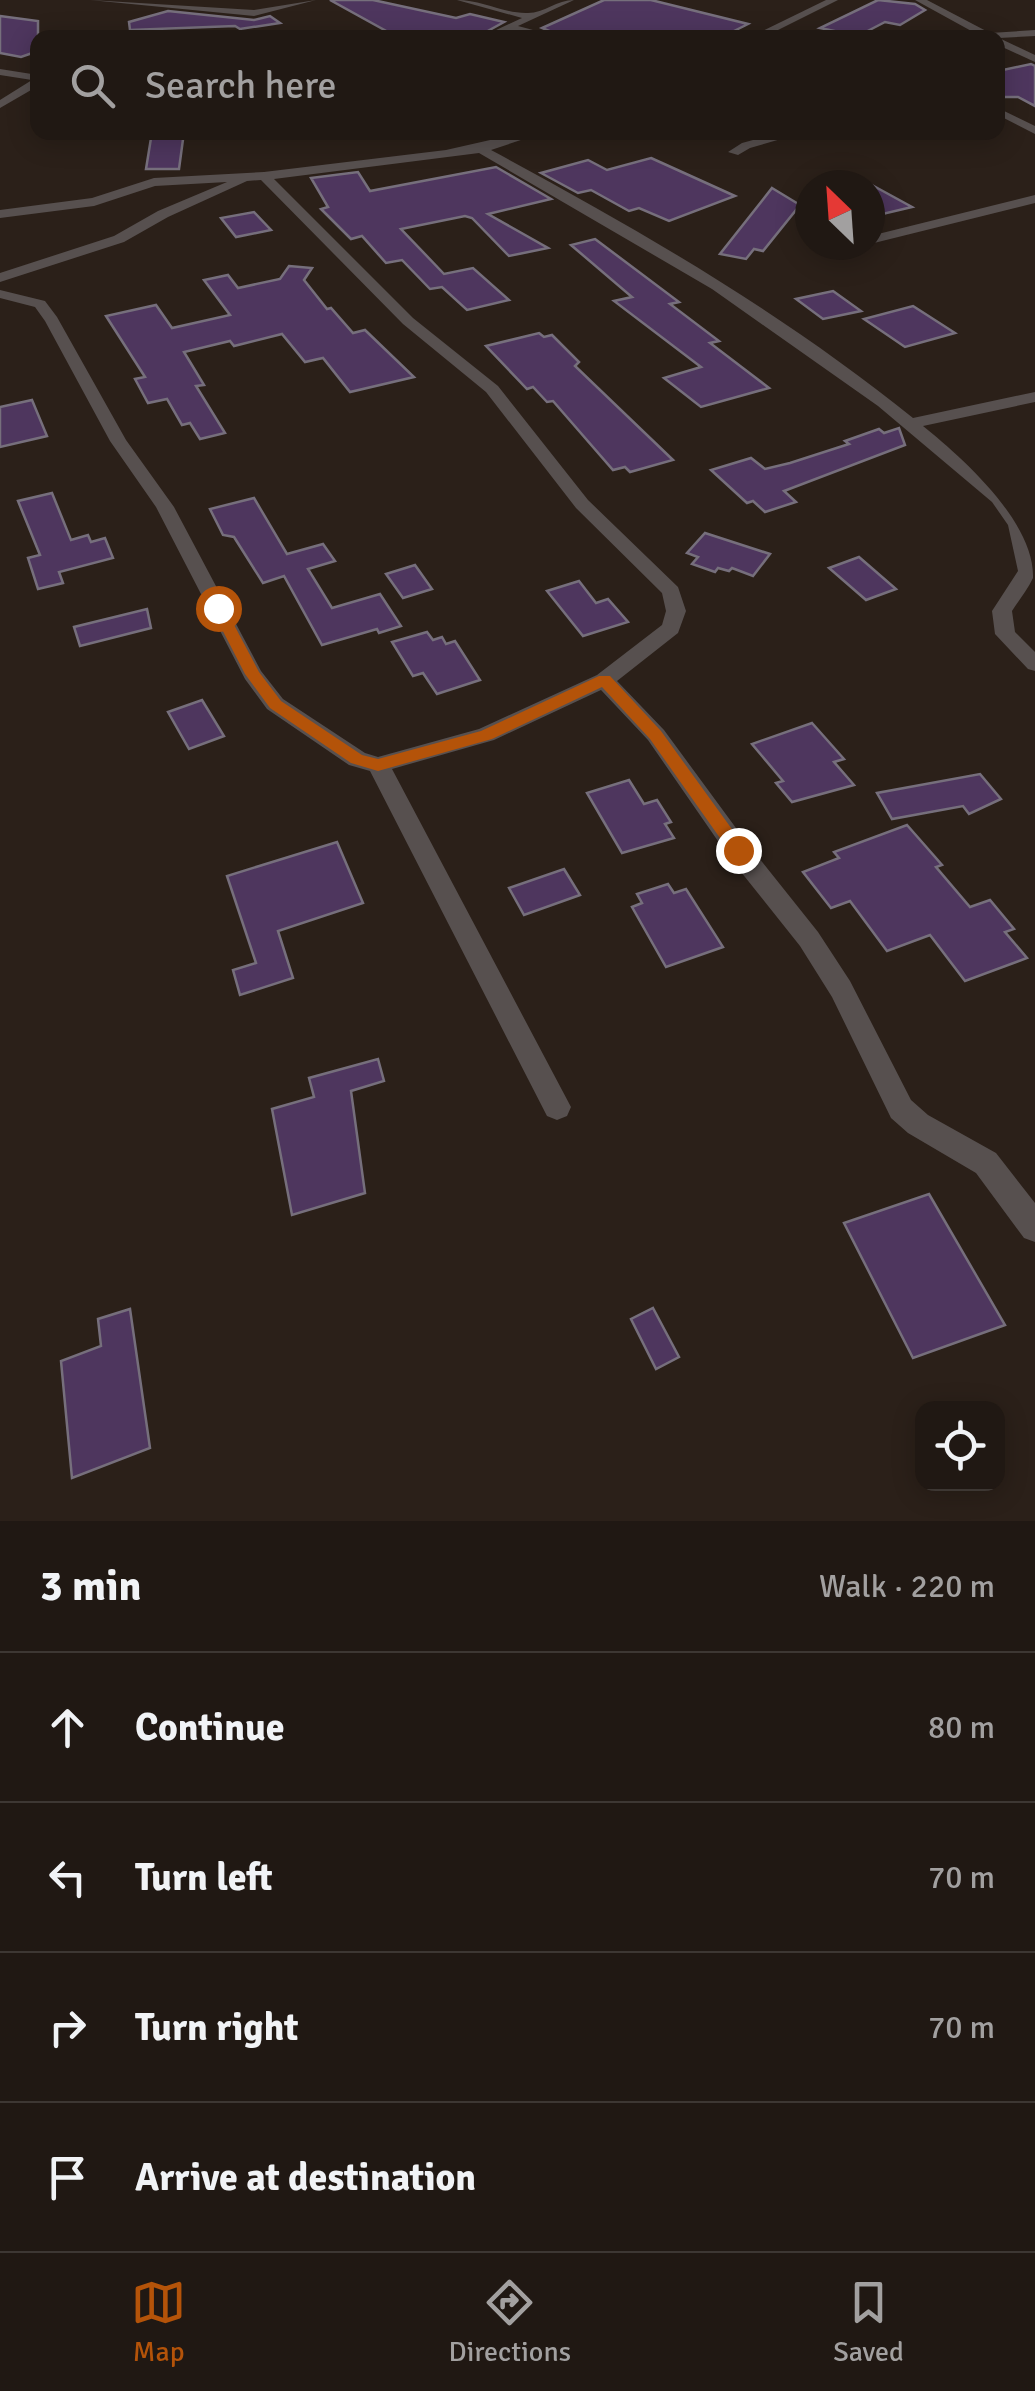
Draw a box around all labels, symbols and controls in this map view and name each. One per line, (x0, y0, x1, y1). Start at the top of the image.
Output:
search box (30, 30, 1005, 140)
icon: search (65, 58, 120, 113)
text: Search here (145, 62, 337, 109)
north arrow (795, 170, 885, 260)
route start (196, 586, 242, 632)
route end (716, 828, 762, 874)
map controls (915, 1401, 1005, 1491)
button: locate (915, 1401, 1005, 1491)
text: 3 min (40, 1561, 141, 1612)
text: Walk · 220 m (819, 1567, 995, 1606)
icon: ahead (40, 1700, 95, 1755)
text: Continue (135, 1704, 285, 1751)
text: 80 m (928, 1708, 995, 1747)
icon: left (40, 1850, 95, 1905)
text: Turn left (135, 1854, 273, 1901)
text: 70 m (928, 1858, 995, 1897)
icon: right (40, 2000, 95, 2055)
text: Turn right (135, 2004, 299, 2051)
text: 70 m (928, 2008, 995, 2047)
icon: arrive (40, 2150, 95, 2205)
text: Arrive at destination (135, 2154, 476, 2201)
tab: Map (131, 2275, 186, 2369)
tab: Directions (449, 2275, 571, 2369)
tab: Saved (833, 2275, 904, 2369)

